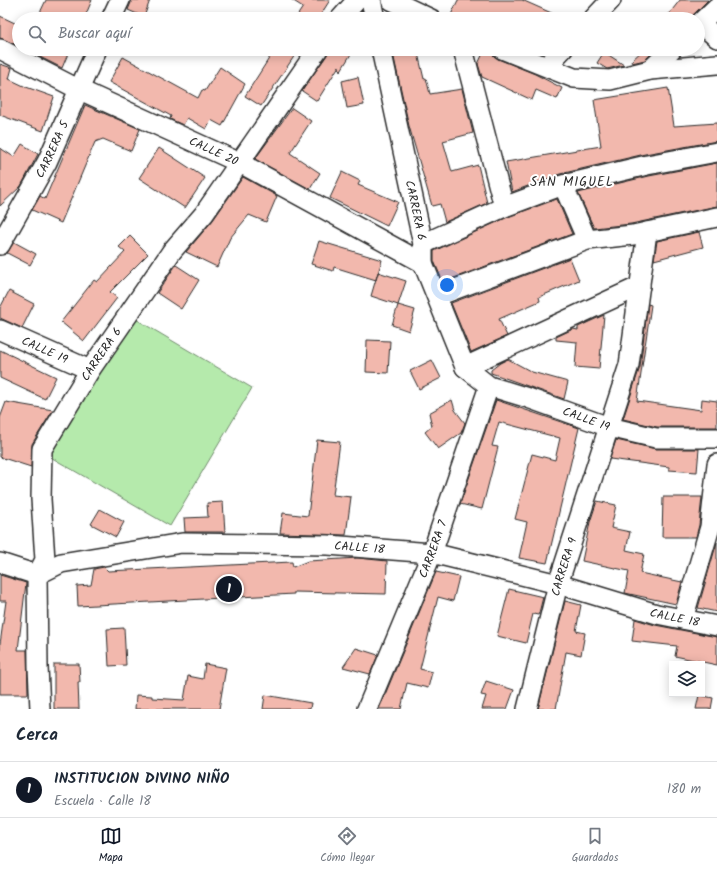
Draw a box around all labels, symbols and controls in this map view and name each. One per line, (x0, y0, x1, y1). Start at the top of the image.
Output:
search box (12, 12, 705, 56)
text: Buscar aquí (58, 22, 131, 46)
icon: search (26, 23, 48, 45)
street label: CARRERA 5 (30, 116, 74, 181)
street label: CALLE 20 (186, 132, 242, 171)
district label: SAN MIGUEL (530, 172, 614, 193)
street label: CARRERA 6 (400, 178, 431, 242)
your location (437, 275, 457, 295)
street label: CARRERA 6 (76, 323, 126, 385)
street label: CALLE 19 (18, 331, 71, 369)
street label: CALLE 19 (560, 402, 613, 436)
street label: CARRERA 7 (413, 517, 452, 581)
street label: CARRERA 9 (546, 535, 582, 598)
street label: CALLE 18 (334, 536, 386, 559)
pin: 1 (216, 574, 242, 604)
street label: CALLE 18 (647, 603, 702, 632)
map controls (669, 661, 705, 697)
button: layers (669, 661, 705, 697)
text: Cerca (16, 722, 58, 749)
text: INSTITUCION DIVINO NIÑO (54, 767, 229, 791)
text: 1 (27, 779, 31, 800)
text: 180 m (667, 779, 701, 800)
text: Escuela · Calle 18 (54, 791, 151, 812)
tab: Mapa (99, 825, 123, 867)
tab: Cómo llegar (320, 825, 374, 867)
tab: Guardados (572, 825, 618, 867)

